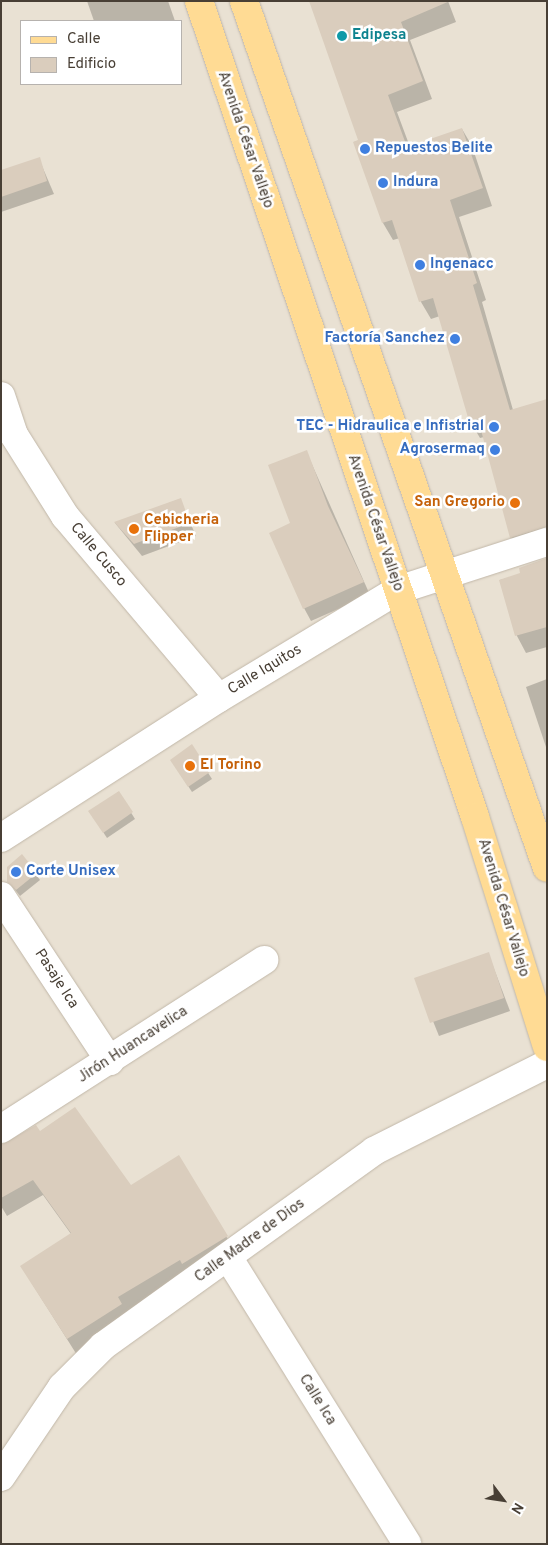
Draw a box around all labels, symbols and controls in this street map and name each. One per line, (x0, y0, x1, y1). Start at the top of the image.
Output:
legend (20, 20, 182, 85)
place label: Edipesa (352, 27, 406, 45)
text: Calle (67, 30, 101, 49)
marker: Edipesa (336, 30, 348, 42)
text: Edificio (67, 55, 116, 74)
street label: Avenida César Vallejo (213, 69, 277, 211)
place label: Repuestos Belite (375, 140, 493, 158)
marker: Repuestos Belite (359, 143, 371, 155)
place label: Indura (393, 174, 438, 192)
marker: Indura (377, 177, 389, 189)
place label: Ingenacc (430, 256, 494, 274)
marker: Ingenacc (414, 259, 426, 271)
place label: Factoría Sanchez (324, 330, 445, 348)
marker: Factoría Sanchez (449, 333, 461, 345)
place label: TEC - Hidraulica e Infistrial (296, 418, 484, 436)
marker: TEC - Hidraulica e Infistrial (488, 421, 500, 433)
place label: Agrosermaq (400, 441, 485, 459)
marker: Agrosermaq (489, 444, 501, 456)
street label: Avenida César Vallejo (343, 452, 407, 594)
place label: San Gregorio (414, 494, 505, 512)
marker: San Gregorio (509, 497, 521, 509)
place label: Cebicheria Flipper (144, 511, 219, 546)
street label: Calle Cusco (66, 519, 130, 591)
marker: Cebicheria Flipper (128, 523, 140, 535)
street label: Calle Iquitos (225, 641, 305, 699)
place label: El Torino (200, 757, 261, 775)
marker: El Torino (184, 760, 196, 772)
street label: Avenida César Vallejo (473, 836, 533, 980)
place label: Corte Unisex (26, 863, 116, 881)
marker: Corte Unisex (10, 866, 22, 878)
street label: Pasaje Ica (30, 946, 82, 1012)
street label: Jirón Huancavelica (75, 1003, 191, 1087)
street label: Calle Madre de Dios (191, 1195, 309, 1287)
street label: Calle Ica (294, 1371, 340, 1429)
north arrow (478, 1475, 528, 1525)
text: N (506, 1499, 526, 1517)

